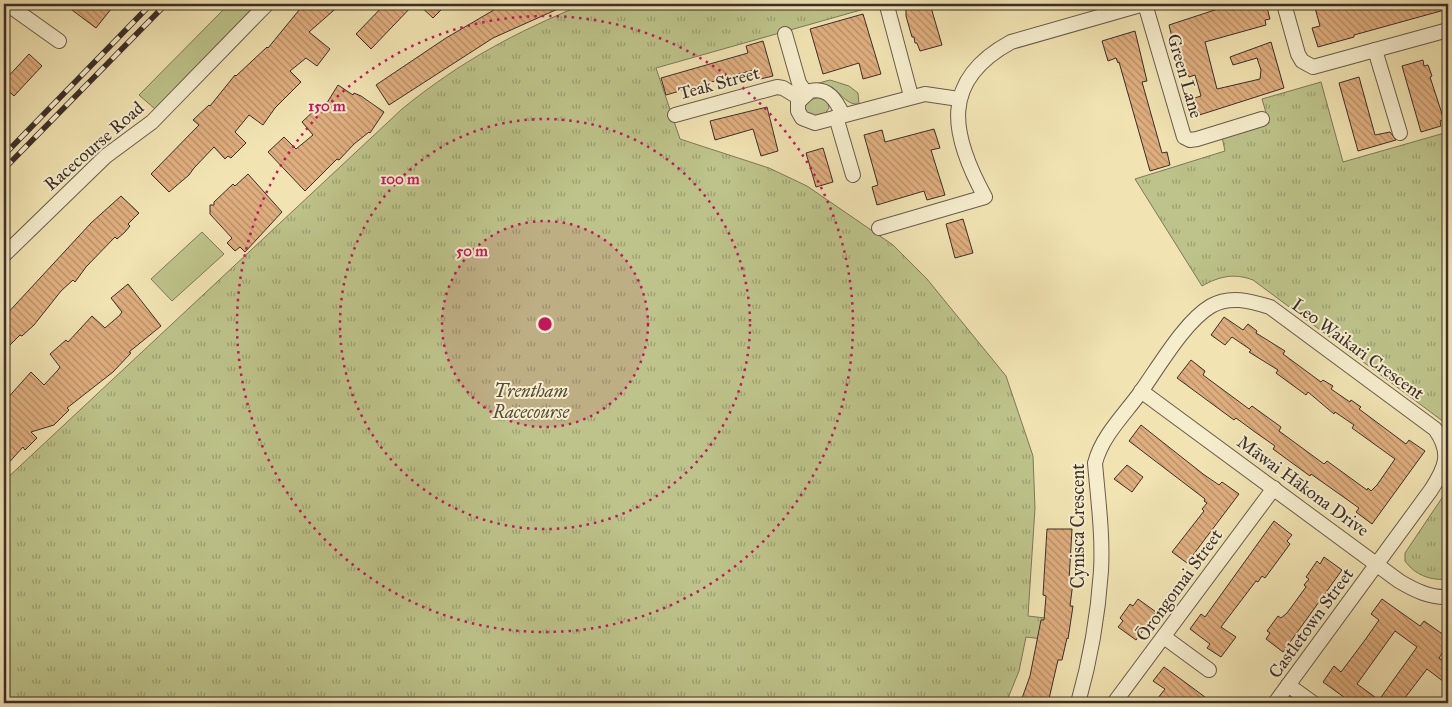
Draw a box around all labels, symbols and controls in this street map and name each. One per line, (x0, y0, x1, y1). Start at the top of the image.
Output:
street label: Green Lane (1163, 31, 1207, 121)
street label: Teak Street (676, 61, 762, 104)
street label: Racecourse Road (40, 97, 148, 195)
text: 150 m (308, 97, 346, 115)
text: 100 m (380, 170, 420, 188)
text: 50 m (456, 242, 488, 260)
street label: Leo Waikari Crescent (1288, 294, 1429, 405)
centre of rings (536, 315, 554, 333)
park label: Trentham Racecourse (492, 380, 571, 423)
street label: Māwai Hākona Drive (1233, 431, 1373, 541)
street label: Cynisca Crescent (1067, 463, 1089, 589)
street label: Ōrongomai Street (1131, 524, 1228, 646)
street label: Castletown Street (1264, 563, 1359, 682)

